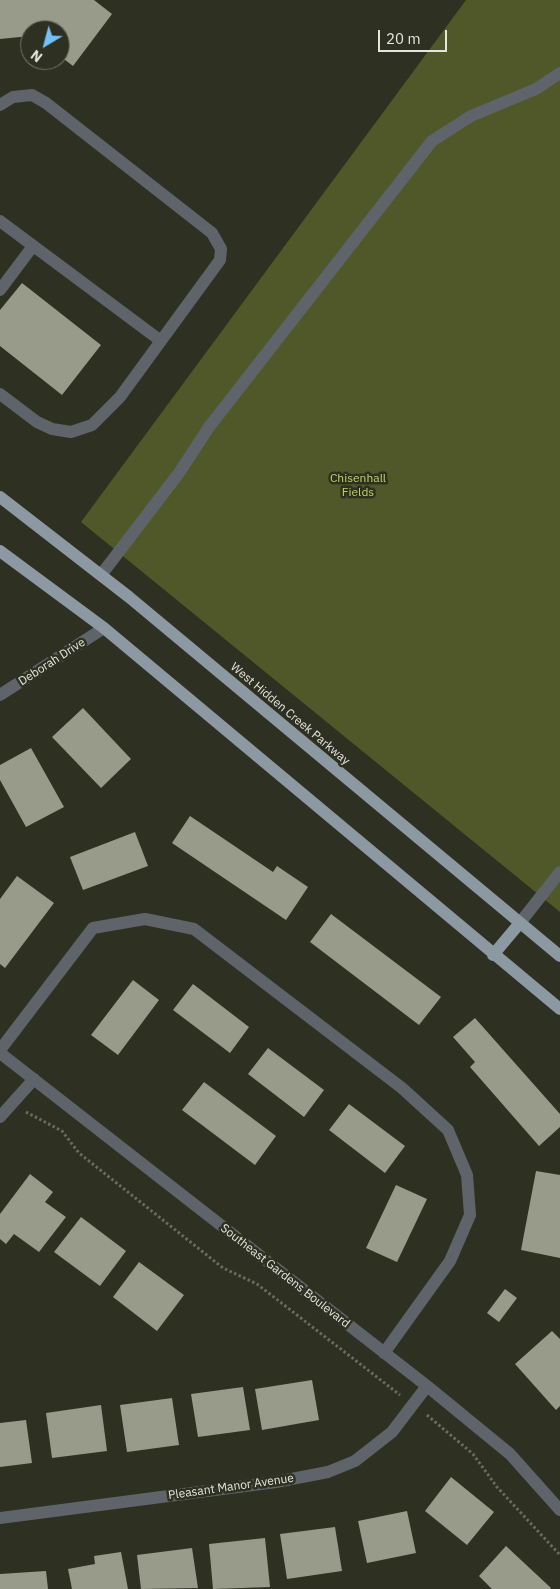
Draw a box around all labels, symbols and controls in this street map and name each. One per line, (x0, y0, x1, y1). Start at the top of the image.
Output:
north arrow (20, 20, 70, 70)
scale bar (380, 20, 449, 52)
text: 20 m (386, 29, 421, 48)
text: N (27, 46, 46, 66)
park label: Chisenhall Fields (330, 472, 386, 500)
street label: Deborah Drive (16, 635, 88, 689)
street label: West Hidden Creek Parkway (227, 660, 353, 768)
street label: Southeast Gardens Boulevard (217, 1221, 353, 1331)
street label: Pleasant Manor Avenue (167, 1471, 295, 1503)

